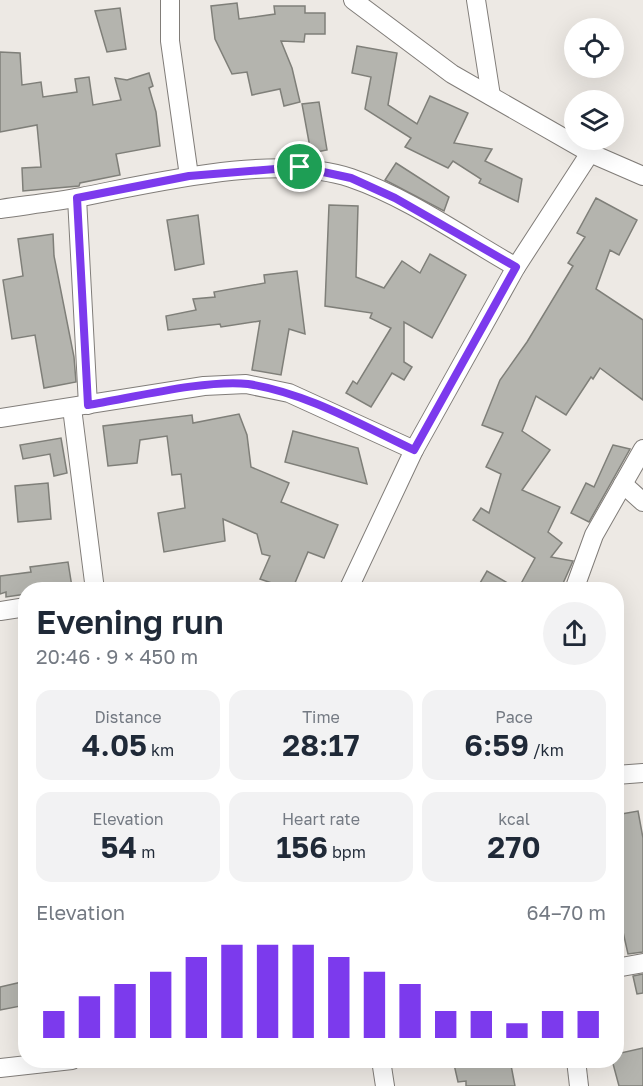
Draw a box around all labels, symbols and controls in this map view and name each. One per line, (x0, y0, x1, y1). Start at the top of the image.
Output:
map controls (564, 18, 624, 150)
button: locate (564, 18, 624, 78)
button: layers (564, 90, 624, 150)
pin (274, 141, 325, 192)
icon: arrive (283, 150, 316, 183)
text: Evening run (36, 602, 224, 641)
button: share (543, 602, 606, 665)
text: 20:46 · 9 × 450 m (36, 644, 198, 668)
text: Distance (94, 707, 162, 727)
text: Time (302, 707, 340, 727)
text: Pace (495, 707, 533, 727)
text: 4.05 (82, 727, 147, 763)
text: 28:17 (282, 727, 360, 763)
text: 6:59 (464, 727, 529, 763)
text: km (147, 740, 174, 760)
text: /km (529, 740, 564, 760)
text: Elevation (92, 809, 164, 829)
text: Heart rate (282, 809, 360, 829)
text: kcal (498, 809, 530, 829)
text: 54 (101, 829, 137, 865)
text: 156 (276, 829, 328, 865)
text: 270 (487, 829, 541, 865)
text: m (137, 842, 155, 862)
text: bpm (328, 842, 366, 862)
text: Elevation (36, 900, 125, 924)
text: 64–70 m (527, 900, 606, 924)

